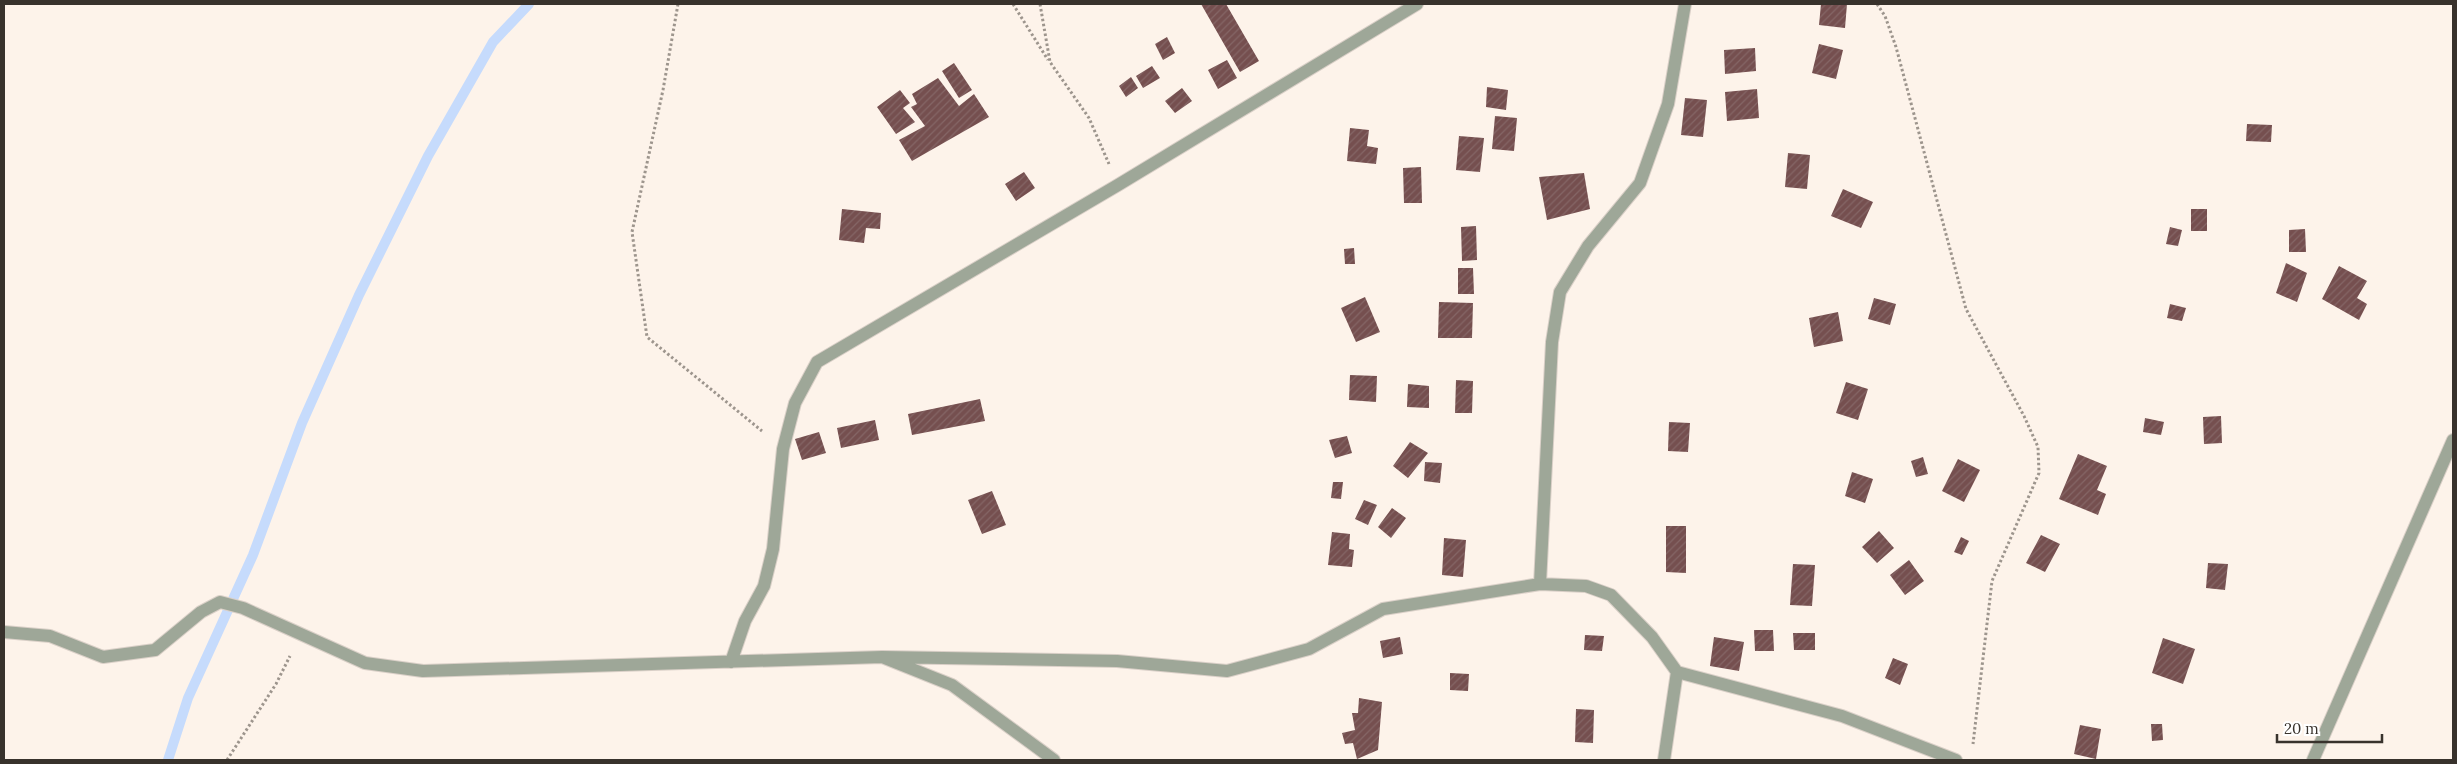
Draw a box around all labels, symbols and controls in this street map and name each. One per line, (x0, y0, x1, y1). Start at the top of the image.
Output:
scale bar (2277, 712, 2382, 744)
text: 20 m (2284, 719, 2319, 738)

